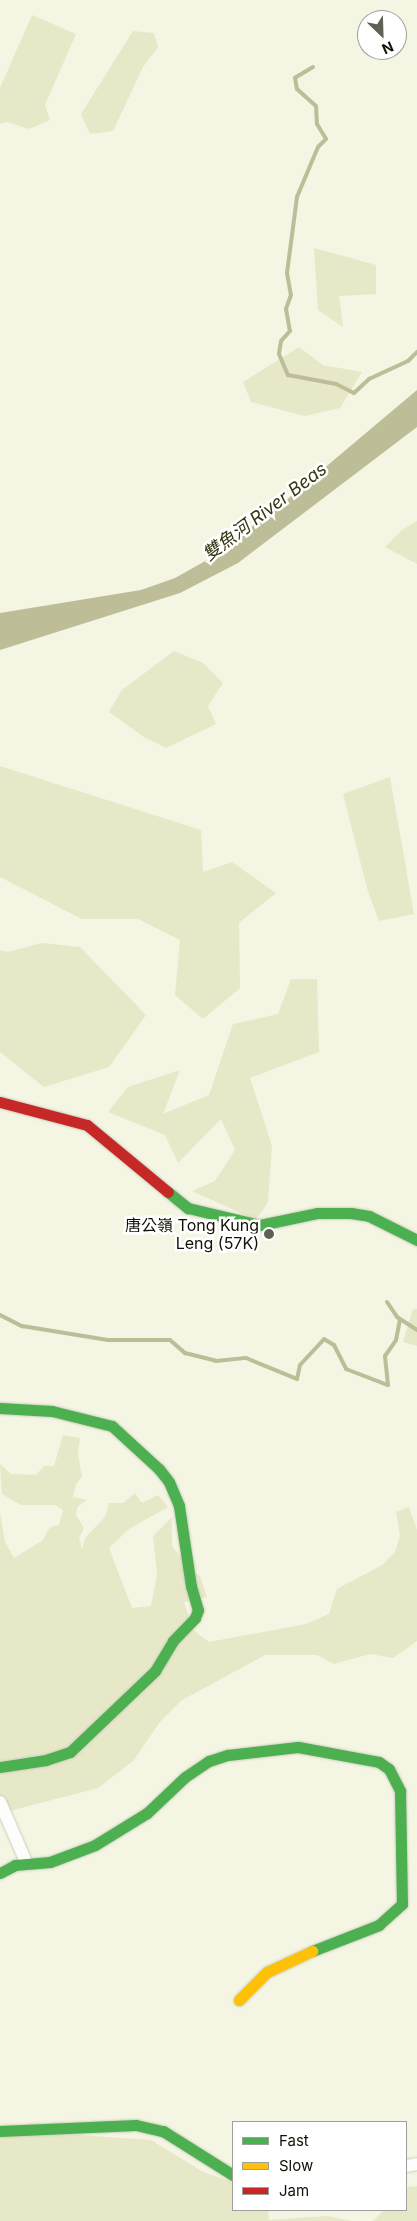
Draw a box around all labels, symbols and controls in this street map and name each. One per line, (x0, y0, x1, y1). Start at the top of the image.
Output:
north arrow (357, 10, 407, 60)
text: N (380, 38, 396, 58)
water label: 雙魚河 River Beas (199, 458, 331, 566)
place label: 唐公嶺 Tong Kung Leng (57K) (125, 1215, 259, 1253)
marker: 唐公嶺 Tong Kung Leng (57K) (263, 1228, 275, 1240)
legend (232, 2121, 407, 2211)
text: Fast (279, 2131, 309, 2150)
text: Slow (279, 2156, 313, 2175)
text: Jam (279, 2181, 309, 2200)

